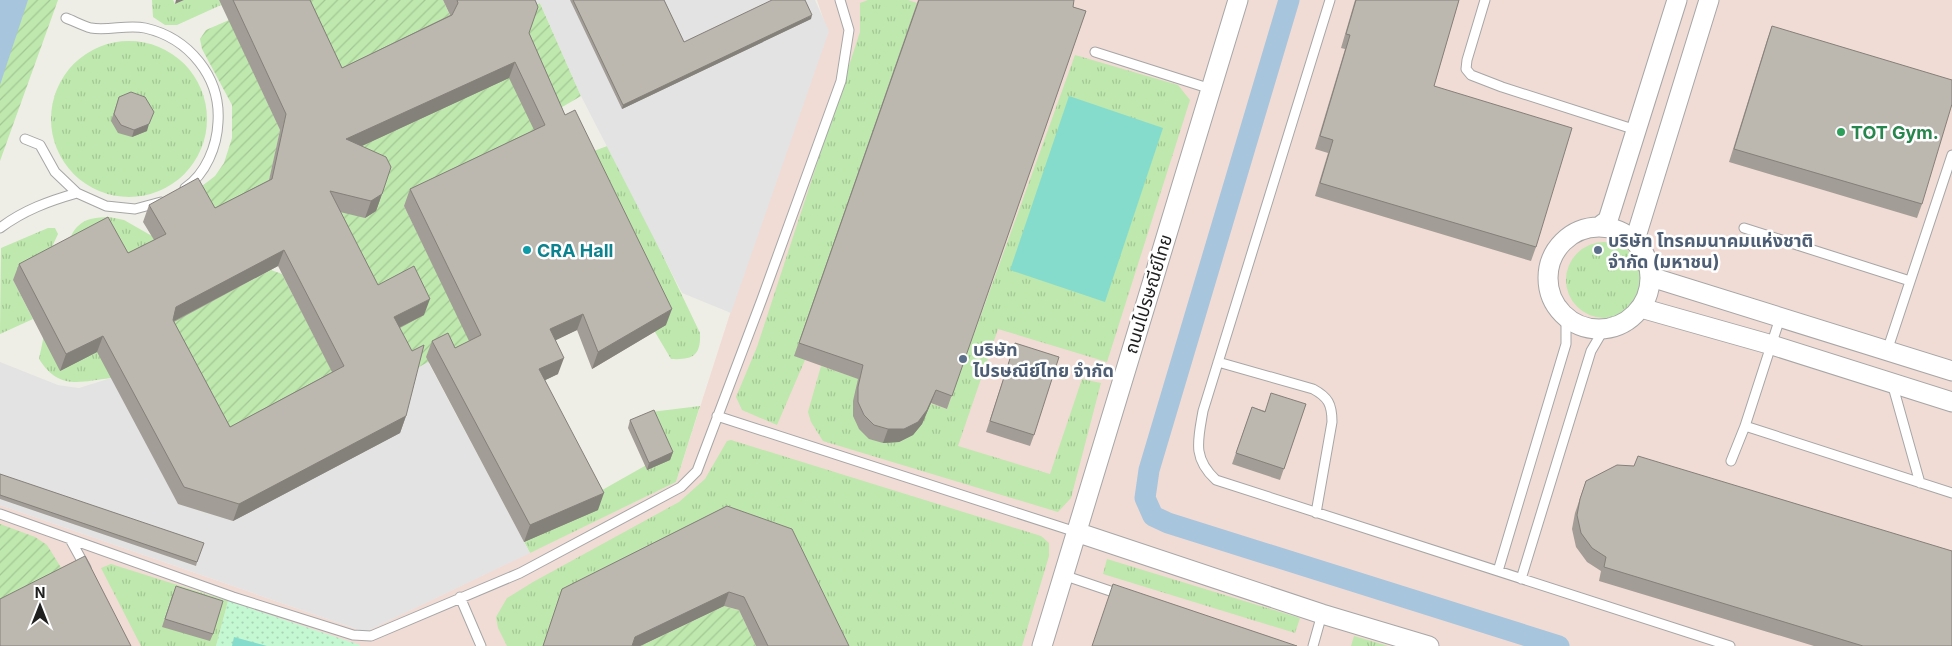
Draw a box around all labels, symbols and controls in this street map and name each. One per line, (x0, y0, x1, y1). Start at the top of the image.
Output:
place label: TOT Gym. (1851, 122, 1939, 143)
marker: TOT Gym. (1835, 126, 1847, 138)
place label: บริษัท โทรคมนาคมแห่งชาติ จำกัด (มหาชน) (1608, 230, 1813, 272)
street label: ถนนไปรษณีย์ไทย (1120, 232, 1176, 356)
place label: CRA Hall (537, 240, 614, 261)
marker: CRA Hall (521, 244, 533, 256)
marker: บริษัท โทรคมนาคมแห่งชาติ จำกัด (มหาชน) (1592, 244, 1604, 256)
place label: บริษัท ไปรษณีย์ไทย จำกัด (973, 339, 1114, 381)
marker: บริษัท ไปรษณีย์ไทย จำกัด (957, 353, 969, 365)
north arrow (15, 581, 65, 631)
text: N (35, 584, 45, 601)

